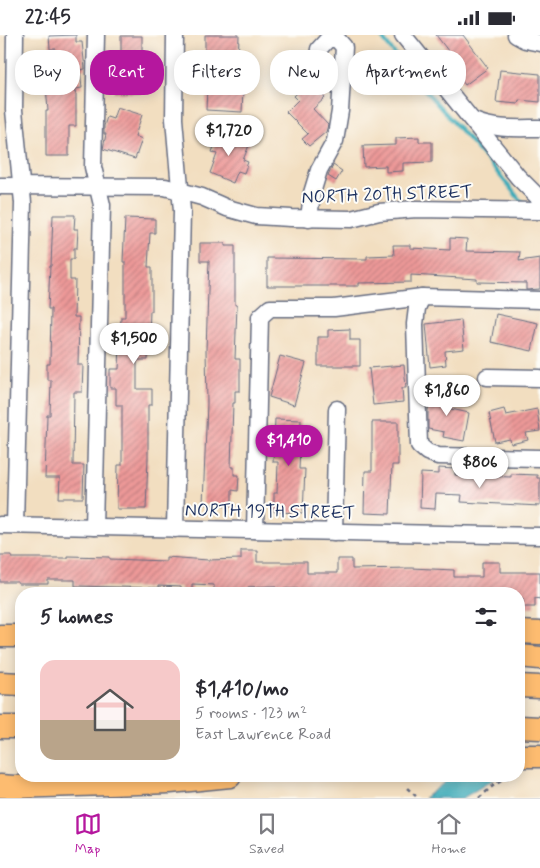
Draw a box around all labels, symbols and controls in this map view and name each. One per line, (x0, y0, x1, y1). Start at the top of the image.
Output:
text: 22:45 (25, 5, 71, 30)
chip: Buy (15, 50, 80, 95)
chip: Rent (90, 50, 164, 95)
chip: Filters (174, 50, 260, 95)
chip: New (270, 50, 338, 95)
chip: Apartment (348, 50, 466, 95)
pin: $1,720 (188, 115, 270, 157)
text: $1,720 (206, 120, 252, 141)
street label: NORTH 20TH STREET (301, 180, 473, 210)
pin: $1,500 (93, 323, 175, 365)
text: $1,500 (110, 328, 158, 349)
pin: $1,860 (406, 375, 488, 417)
text: $1,860 (424, 380, 470, 401)
pin: $1,410 (248, 425, 330, 467)
text: $1,410 (267, 430, 311, 451)
pin: $806 (450, 447, 510, 489)
text: $806 (462, 452, 498, 473)
street label: NORTH 19TH STREET (185, 499, 356, 525)
text: 5 homes (40, 603, 113, 631)
icon: filters (472, 603, 500, 631)
text: $1,410/mo (195, 675, 289, 703)
icon: home (80, 680, 140, 740)
text: 5 rooms · 123 m² (195, 703, 307, 724)
text: East Lawrence Road (195, 724, 331, 745)
tab: Map (74, 810, 102, 858)
tab: Saved (249, 810, 284, 858)
tab: Home (432, 810, 466, 858)

